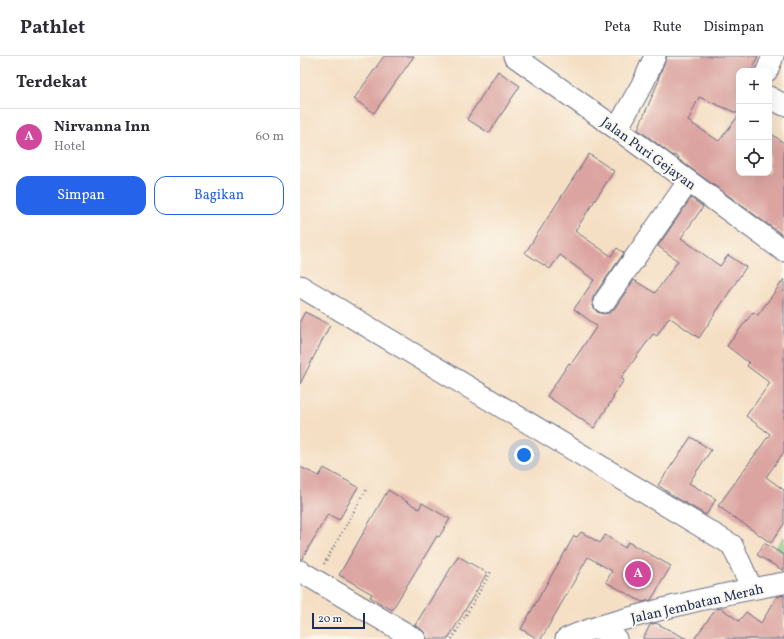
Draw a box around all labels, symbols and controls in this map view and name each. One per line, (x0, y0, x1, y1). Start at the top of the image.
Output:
text: Pathlet (20, 15, 85, 41)
text: Peta (604, 18, 631, 37)
text: Rute (653, 18, 682, 37)
text: Disimpan (704, 18, 764, 37)
map controls (736, 68, 772, 176)
button: + (736, 68, 772, 104)
text: Terdekat (16, 71, 87, 94)
button: − (736, 104, 772, 140)
street label: Jalan Puri Gejayan (597, 113, 699, 195)
text: Nirvanna Inn (54, 117, 150, 138)
text: A (24, 128, 34, 146)
text: 60 m (256, 128, 284, 146)
text: Hotel (54, 138, 85, 156)
button: locate (736, 140, 772, 176)
button: Simpan (16, 176, 146, 215)
button: Bagikan (154, 176, 284, 215)
your location (514, 445, 534, 465)
pin: A (625, 559, 651, 589)
street label: Jalan Jembatan Merah (629, 580, 766, 629)
scale bar (312, 611, 365, 630)
text: 20 m (318, 612, 342, 627)

